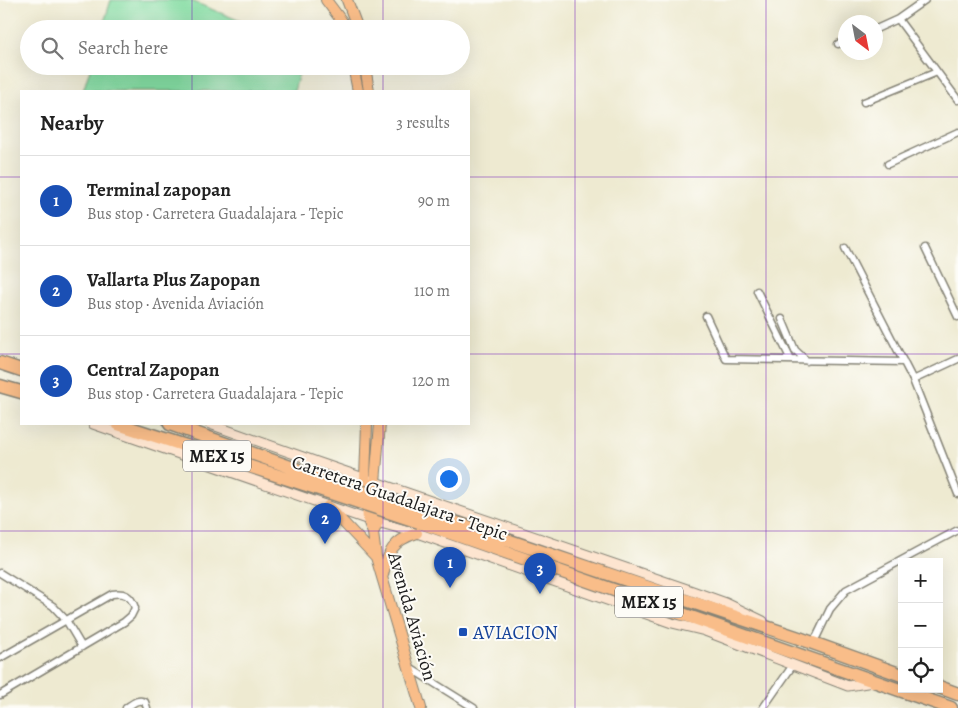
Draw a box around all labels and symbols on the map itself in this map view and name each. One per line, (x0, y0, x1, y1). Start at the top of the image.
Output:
north arrow (838, 15, 883, 60)
road number: MEX 15 (183, 441, 251, 472)
street label: Carretera Guadalajara - Tepic (288, 449, 511, 547)
your location (436, 466, 462, 492)
pin: 2 (309, 503, 341, 544)
pin: 1 (434, 547, 466, 588)
street label: Avenida Aviación (381, 548, 443, 684)
pin: 3 (524, 553, 556, 594)
road number: MEX 15 (615, 586, 683, 618)
place label: AVIACION (472, 620, 558, 646)
marker: AVIACION (457, 626, 469, 638)

